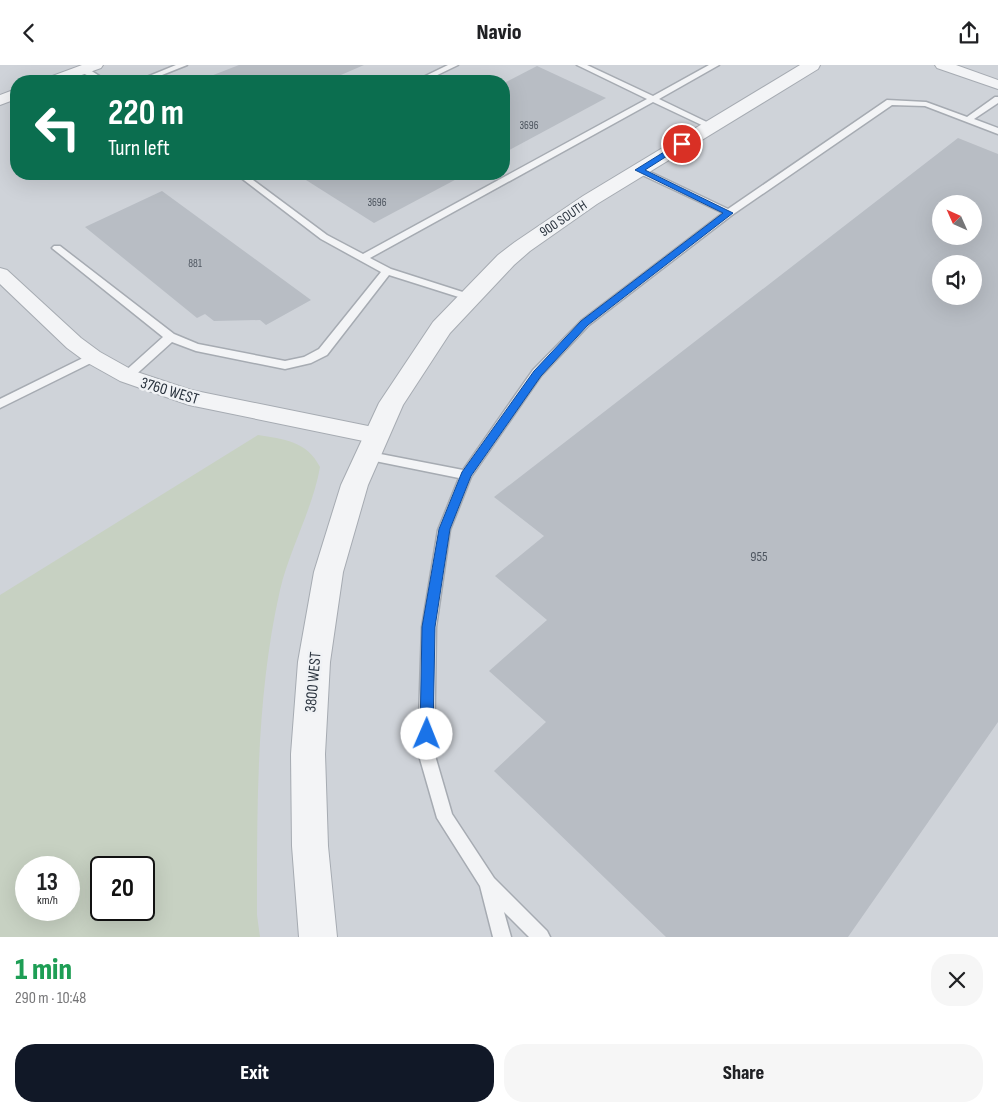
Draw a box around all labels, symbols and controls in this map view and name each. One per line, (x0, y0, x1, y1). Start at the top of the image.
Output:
icon: back (15, 19, 43, 47)
text: Navio (476, 19, 522, 46)
icon: share (955, 19, 983, 47)
text: 220 m (108, 92, 184, 135)
icon: left (25, 95, 90, 160)
house number: 3696 (519, 119, 539, 132)
pin (661, 123, 703, 165)
icon: arrive (668, 130, 696, 158)
text: Turn left (108, 135, 170, 162)
north arrow (932, 195, 982, 245)
map controls (932, 195, 982, 305)
house number: 3696 (367, 196, 387, 209)
street label: 900 SOUTH (536, 196, 590, 240)
button: sound (932, 255, 982, 305)
house number: 881 (188, 257, 202, 270)
street label: 3760 WEST (138, 374, 202, 409)
house number: 955 (750, 548, 768, 565)
street label: 3800 WEST (301, 651, 326, 713)
position arrow (400, 707, 452, 759)
speed limit sign: 20 (90, 856, 155, 921)
text: 13 (37, 867, 58, 898)
text: km/h (37, 893, 58, 908)
text: 1 min (15, 952, 72, 988)
button: close (931, 954, 983, 1006)
text: 290 m · 10:48 (15, 989, 86, 1008)
button: Exit (15, 1044, 494, 1102)
button: Share (504, 1044, 983, 1102)

